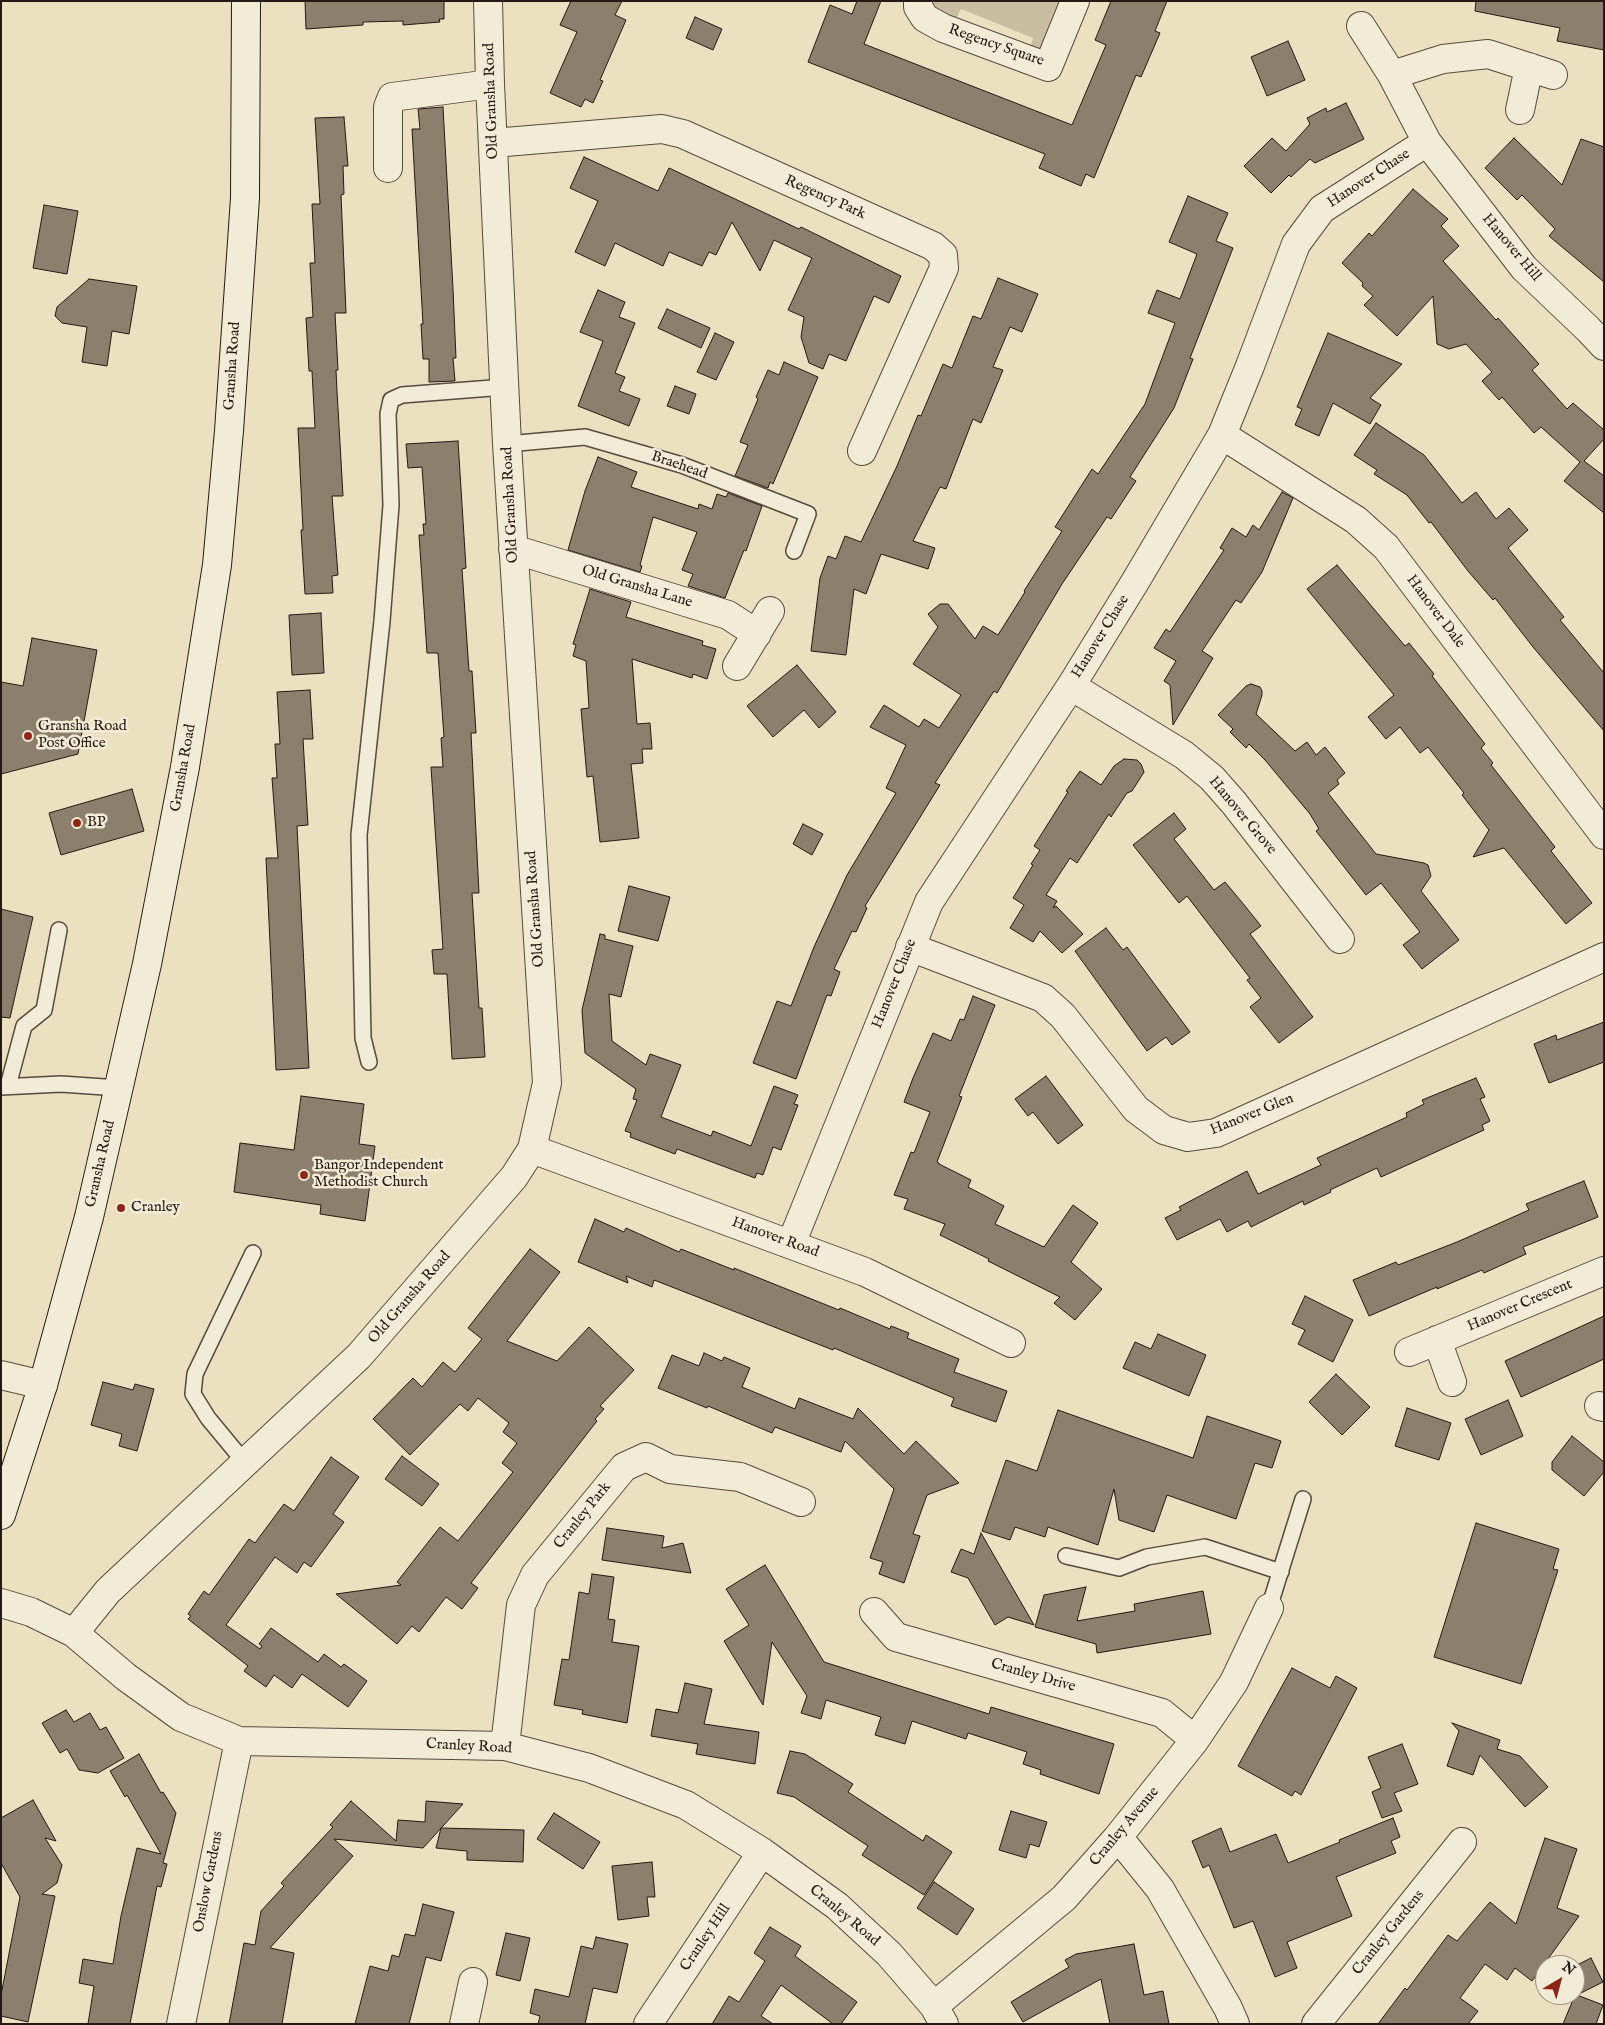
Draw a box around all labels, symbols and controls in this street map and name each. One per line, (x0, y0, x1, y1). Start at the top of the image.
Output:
street label: Regency Square (946, 21, 1046, 71)
street label: Old Gransha Road (481, 42, 503, 160)
street label: Hanover Chase (1324, 146, 1414, 212)
street label: Regency Park (782, 172, 868, 224)
street label: Hanover Hill (1478, 211, 1544, 285)
street label: Gransha Road (221, 321, 245, 411)
street label: Old Gransha Road (499, 446, 523, 564)
street label: Braehead (649, 448, 709, 484)
street label: Old Gransha Lane (580, 562, 694, 612)
street label: Hanover Dale (1402, 572, 1468, 652)
street label: Hanover Chase (1068, 592, 1134, 682)
place label: Gransha Road Post Office (38, 718, 127, 753)
street label: Gransha Road (167, 723, 201, 813)
marker: Gransha Road Post Office (22, 730, 34, 742)
street label: Hanover Grove (1204, 773, 1280, 859)
place label: BP (87, 814, 106, 832)
marker: BP (71, 817, 83, 829)
street label: Old Gransha Road (523, 850, 549, 968)
street label: Hanover Chase (869, 937, 921, 1031)
street label: Hanover Glen (1208, 1090, 1296, 1140)
street label: Gransha Road (82, 1119, 120, 1209)
place label: Bangor Independent Methodist Church (314, 1157, 444, 1192)
marker: Bangor Independent Methodist Church (298, 1169, 310, 1181)
place label: Cranley (131, 1199, 180, 1217)
marker: Cranley (115, 1202, 127, 1214)
street label: Hanover Road (729, 1214, 821, 1262)
street label: Old Gransha Road (365, 1248, 455, 1348)
street label: Hanover Crescent (1465, 1276, 1575, 1336)
street label: Cranley Park (551, 1479, 615, 1553)
street label: Cranley Drive (989, 1655, 1077, 1697)
street label: Cranley Road (426, 1736, 512, 1758)
street label: Cranley Avenue (1087, 1784, 1163, 1870)
street label: Onslow Gardens (190, 1830, 228, 1934)
street label: Cranley Road (805, 1881, 883, 1951)
street label: Cranley Gardens (1349, 1887, 1429, 1979)
street label: Cranley Hill (677, 1901, 735, 1975)
north arrow (1535, 1955, 1585, 2005)
text: N (1558, 1958, 1579, 1980)

